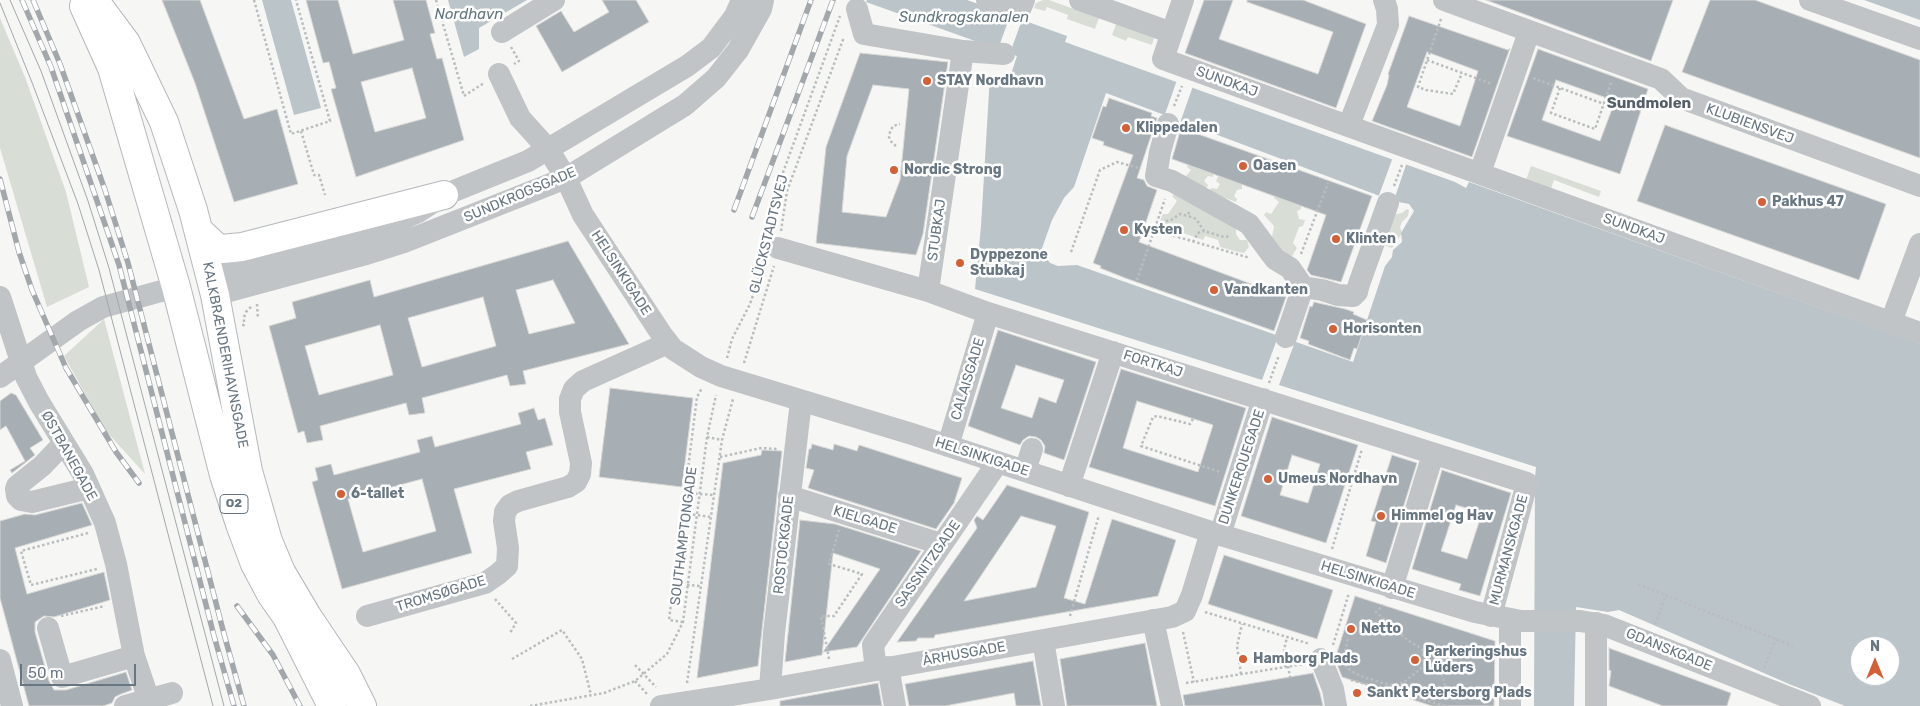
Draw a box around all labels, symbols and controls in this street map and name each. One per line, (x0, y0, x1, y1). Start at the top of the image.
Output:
water label: Nordhavn (435, 6, 503, 24)
water label: Sundkrogskanalen (899, 9, 1029, 27)
street label: SUNDKAJ (1194, 63, 1260, 101)
place label: STAY Nordhavn (937, 73, 1044, 89)
marker: STAY Nordhavn (921, 75, 933, 87)
district label: Sundmolen (1607, 95, 1691, 113)
street label: KLUBIENSVEJ (1704, 100, 1796, 148)
place label: Klippedalen (1136, 120, 1218, 136)
marker: Klippedalen (1120, 122, 1132, 134)
place label: Oasen (1253, 158, 1296, 174)
marker: Oasen (1237, 160, 1249, 172)
place label: Nordic Strong (904, 162, 1002, 178)
street label: SUNDKROGSGADE (461, 164, 579, 226)
marker: Nordic Strong (888, 164, 900, 176)
street label: GLÜCKSTADTSVEJ (746, 173, 792, 295)
place label: Pakhus 47 (1772, 194, 1844, 210)
marker: Pakhus 47 (1756, 196, 1768, 208)
street label: STUBKAJ (924, 198, 950, 262)
street label: SUNDKAJ (1601, 210, 1667, 248)
place label: Kysten (1134, 222, 1182, 238)
marker: Kysten (1118, 224, 1130, 236)
street label: HELSINKIGADE (587, 227, 655, 319)
place label: Klinten (1346, 231, 1396, 247)
marker: Klinten (1330, 233, 1342, 245)
place label: Dyppezone Stubkaj (970, 247, 1048, 280)
marker: Dyppezone Stubkaj (954, 257, 966, 269)
street label: KALKBRÆNDERIHAVNSGADE (199, 260, 251, 450)
place label: Vandkanten (1224, 282, 1308, 298)
marker: Vandkanten (1208, 284, 1220, 296)
place label: Horisonten (1343, 321, 1421, 337)
marker: Horisonten (1327, 323, 1339, 335)
street label: CALAISGADE (948, 336, 988, 422)
street label: FORTKAJ (1121, 347, 1185, 381)
street label: DUNKERQUEGADE (1216, 407, 1268, 527)
street label: ØSTBANEGADE (37, 408, 101, 504)
street label: HELSINKIGADE (933, 434, 1031, 480)
street label: SOUTHAMPTONGADE (667, 466, 701, 606)
place label: Umeus Nordhavn (1278, 471, 1397, 487)
marker: Umeus Nordhavn (1262, 473, 1274, 485)
place label: 6-tallet (351, 486, 404, 502)
marker: 6-tallet (335, 488, 347, 500)
street label: MURMANSKGADE (1486, 493, 1532, 607)
road number: O2 (220, 494, 248, 514)
street label: ROSTOCKGADE (770, 495, 798, 595)
street label: KIELGADE (831, 502, 899, 538)
place label: Himmel og Hav (1391, 508, 1494, 524)
marker: Himmel og Hav (1375, 510, 1387, 522)
street label: SASSNITZGADE (892, 517, 964, 611)
street label: HELSINKIGADE (1319, 558, 1417, 602)
street label: TROMSØGADE (394, 572, 488, 616)
place label: Netto (1361, 621, 1401, 637)
marker: Netto (1345, 623, 1357, 635)
street label: GDANSKGADE (1623, 625, 1715, 675)
north arrow (1850, 636, 1900, 686)
street label: ÅRHUSGADE (921, 638, 1007, 670)
text: N (1870, 638, 1880, 655)
place label: Parkeringshus Lüders (1425, 644, 1527, 676)
place label: Hamborg Plads (1253, 651, 1358, 667)
marker: Hamborg Plads (1237, 653, 1249, 665)
scale bar (22, 654, 139, 686)
marker: Parkeringshus Lüders (1409, 654, 1421, 666)
text: 50 m (28, 664, 63, 682)
place label: Sankt Petersborg Plads (1367, 685, 1532, 701)
marker: Sankt Petersborg Plads (1351, 687, 1363, 699)

